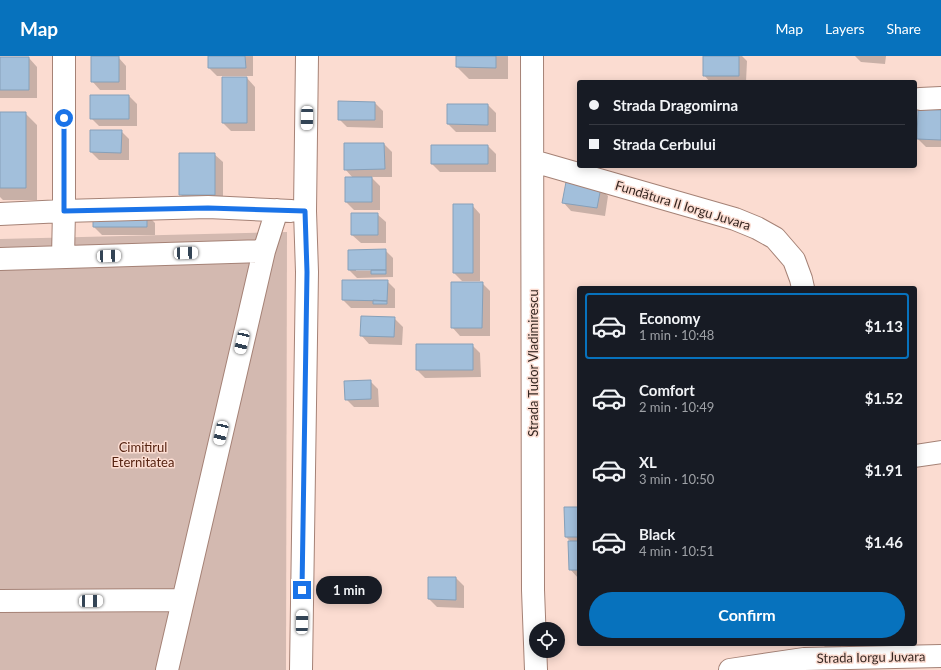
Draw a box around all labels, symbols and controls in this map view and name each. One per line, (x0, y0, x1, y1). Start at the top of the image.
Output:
text: Map (20, 17, 58, 40)
text: Map (775, 20, 803, 37)
text: Layers (825, 20, 865, 37)
text: Share (887, 20, 921, 37)
text: Strada Dragomirna (613, 96, 738, 114)
car (301, 106, 313, 130)
route start (55, 109, 73, 127)
text: Strada Cerbului (613, 135, 716, 153)
street label: Fundătura II Iorgu Juvara (613, 177, 753, 233)
car (174, 247, 198, 259)
car (97, 250, 121, 262)
street label: Strada Tudor Vladimirescu (525, 289, 541, 437)
icon: car (591, 308, 627, 344)
text: Economy (639, 309, 700, 327)
text: $1.13 (865, 317, 903, 335)
text: 1 min · 10:48 (639, 327, 714, 343)
car (233, 329, 251, 355)
icon: car (591, 380, 627, 416)
text: Comfort (639, 381, 695, 399)
text: $1.52 (865, 389, 903, 407)
text: 2 min · 10:49 (639, 399, 714, 415)
car (212, 420, 230, 446)
park label: Cimitirul Eternitatea (112, 439, 174, 470)
icon: car (591, 452, 627, 488)
text: XL (639, 453, 657, 471)
text: $1.91 (865, 461, 903, 479)
text: 3 min · 10:50 (639, 471, 714, 487)
icon: car (591, 524, 627, 560)
text: Black (639, 525, 675, 543)
text: $1.46 (865, 533, 903, 551)
text: 4 min · 10:51 (639, 543, 714, 559)
callout: 1 min (316, 576, 382, 604)
route end (293, 581, 311, 599)
text: 1 min (333, 582, 365, 598)
button: Confirm (589, 592, 905, 638)
car (79, 595, 103, 607)
car (296, 610, 308, 634)
map controls (529, 622, 565, 658)
button: locate (529, 622, 565, 658)
street label: Strada Iorgu Juvara (817, 648, 925, 666)

